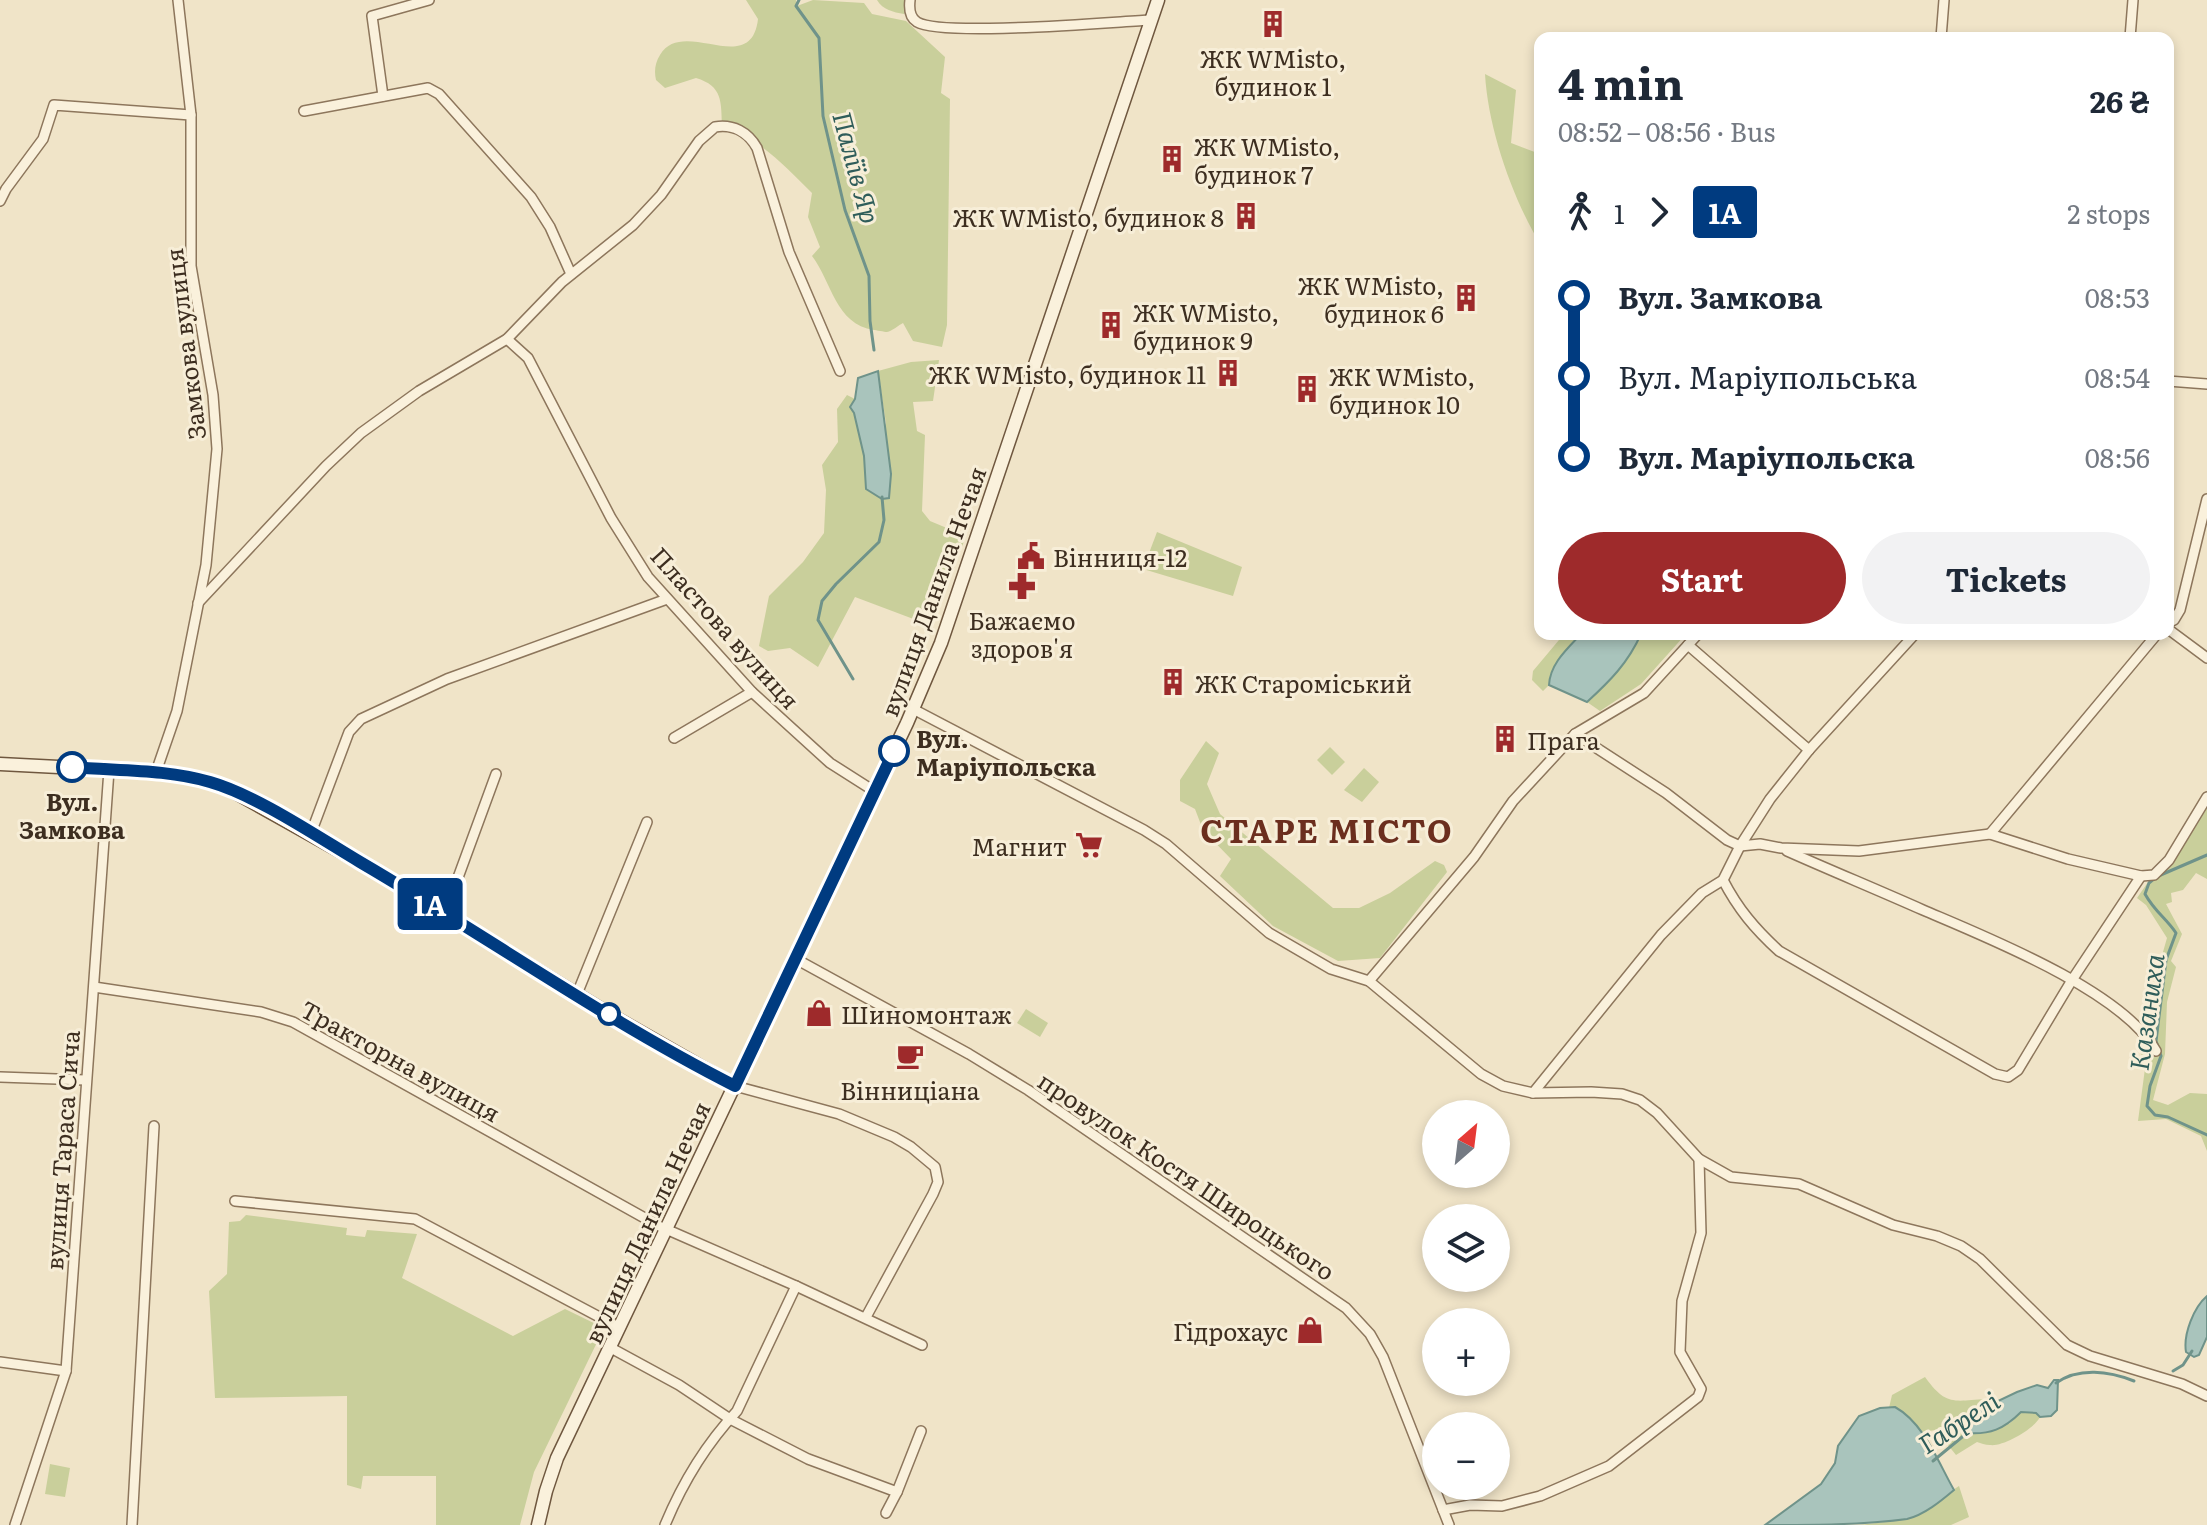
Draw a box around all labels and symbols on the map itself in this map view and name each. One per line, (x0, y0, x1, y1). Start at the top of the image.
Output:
building icon: ЖК WMisto, будинок 1 (1258, 9, 1288, 39)
place label: ЖК WMisto, будинок 1 (1200, 40, 1346, 103)
water label: Паліїв Яр (824, 107, 892, 227)
place label: ЖК WMisto, будинок 7 (1194, 128, 1340, 191)
building icon: ЖК WMisto, будинок 7 (1157, 144, 1187, 174)
place label: ЖК WMisto, будинок 8 (953, 199, 1224, 234)
building icon: ЖК WMisto, будинок 8 (1231, 201, 1261, 231)
street label: Замкова вулиця (155, 246, 213, 442)
place label: ЖК WMisto, будинок 6 (1298, 267, 1444, 330)
building icon: ЖК WMisto, будинок 6 (1451, 283, 1481, 313)
place label: ЖК WMisto, будинок 9 (1133, 294, 1279, 357)
building icon: ЖК WMisto, будинок 9 (1096, 310, 1126, 340)
place label: ЖК WMisto, будинок 11 (928, 356, 1206, 391)
building icon: ЖК WMisto, будинок 11 (1213, 358, 1243, 388)
place label: ЖК WMisto, будинок 10 (1329, 358, 1475, 421)
building icon: ЖК WMisto, будинок 10 (1292, 374, 1322, 404)
street label: вулиця Данила Нечая (870, 461, 994, 721)
street label: Пластова вулиця (644, 538, 808, 716)
place label: Вінниця-12 (1053, 539, 1187, 574)
public building icon: Вінниця-12 (1016, 541, 1046, 571)
pharmacy icon: Бажаємо здоров'я (1007, 571, 1037, 601)
place label: Бажаємо здоров'я (969, 602, 1075, 665)
place label: ЖК Староміський (1195, 665, 1412, 700)
building icon: ЖК Староміський (1158, 667, 1188, 697)
place label: Вул. Маріупольска (916, 720, 1096, 783)
place label: Прага (1527, 722, 1600, 757)
building icon: Прага (1490, 724, 1520, 754)
marker: Вул. Маріупольска (879, 736, 909, 766)
marker: Вул. Замкова (57, 752, 87, 782)
place label: Вул. Замкова (19, 783, 125, 846)
district label: СТАРЕ МІСТО (1200, 805, 1454, 853)
place label: Магнит (972, 828, 1067, 863)
supermarket icon: Магнит (1074, 830, 1104, 860)
line badge: 1А (394, 878, 466, 930)
water label: Казаниха (2117, 951, 2173, 1073)
street label: Тракторна вулиця (295, 991, 507, 1129)
place label: Шиномонтаж (841, 996, 1012, 1031)
shop icon: Шиномонтаж (804, 998, 834, 1028)
unlabelled marker (598, 1003, 620, 1025)
street label: вулиця Тараса Сича (35, 1029, 87, 1271)
cafe icon: Вінниціана (895, 1041, 925, 1071)
street label: провулок Костя Широцького (1032, 1062, 1342, 1288)
place label: Вінниціана (840, 1072, 980, 1107)
street label: вулиця Данила Нечая (574, 1095, 718, 1349)
north arrow (1422, 1100, 1510, 1188)
place label: Гідрохаус (1173, 1313, 1288, 1348)
shop icon: Гідрохаус (1295, 1315, 1325, 1345)
water label: Габрелі (1910, 1380, 2007, 1462)

